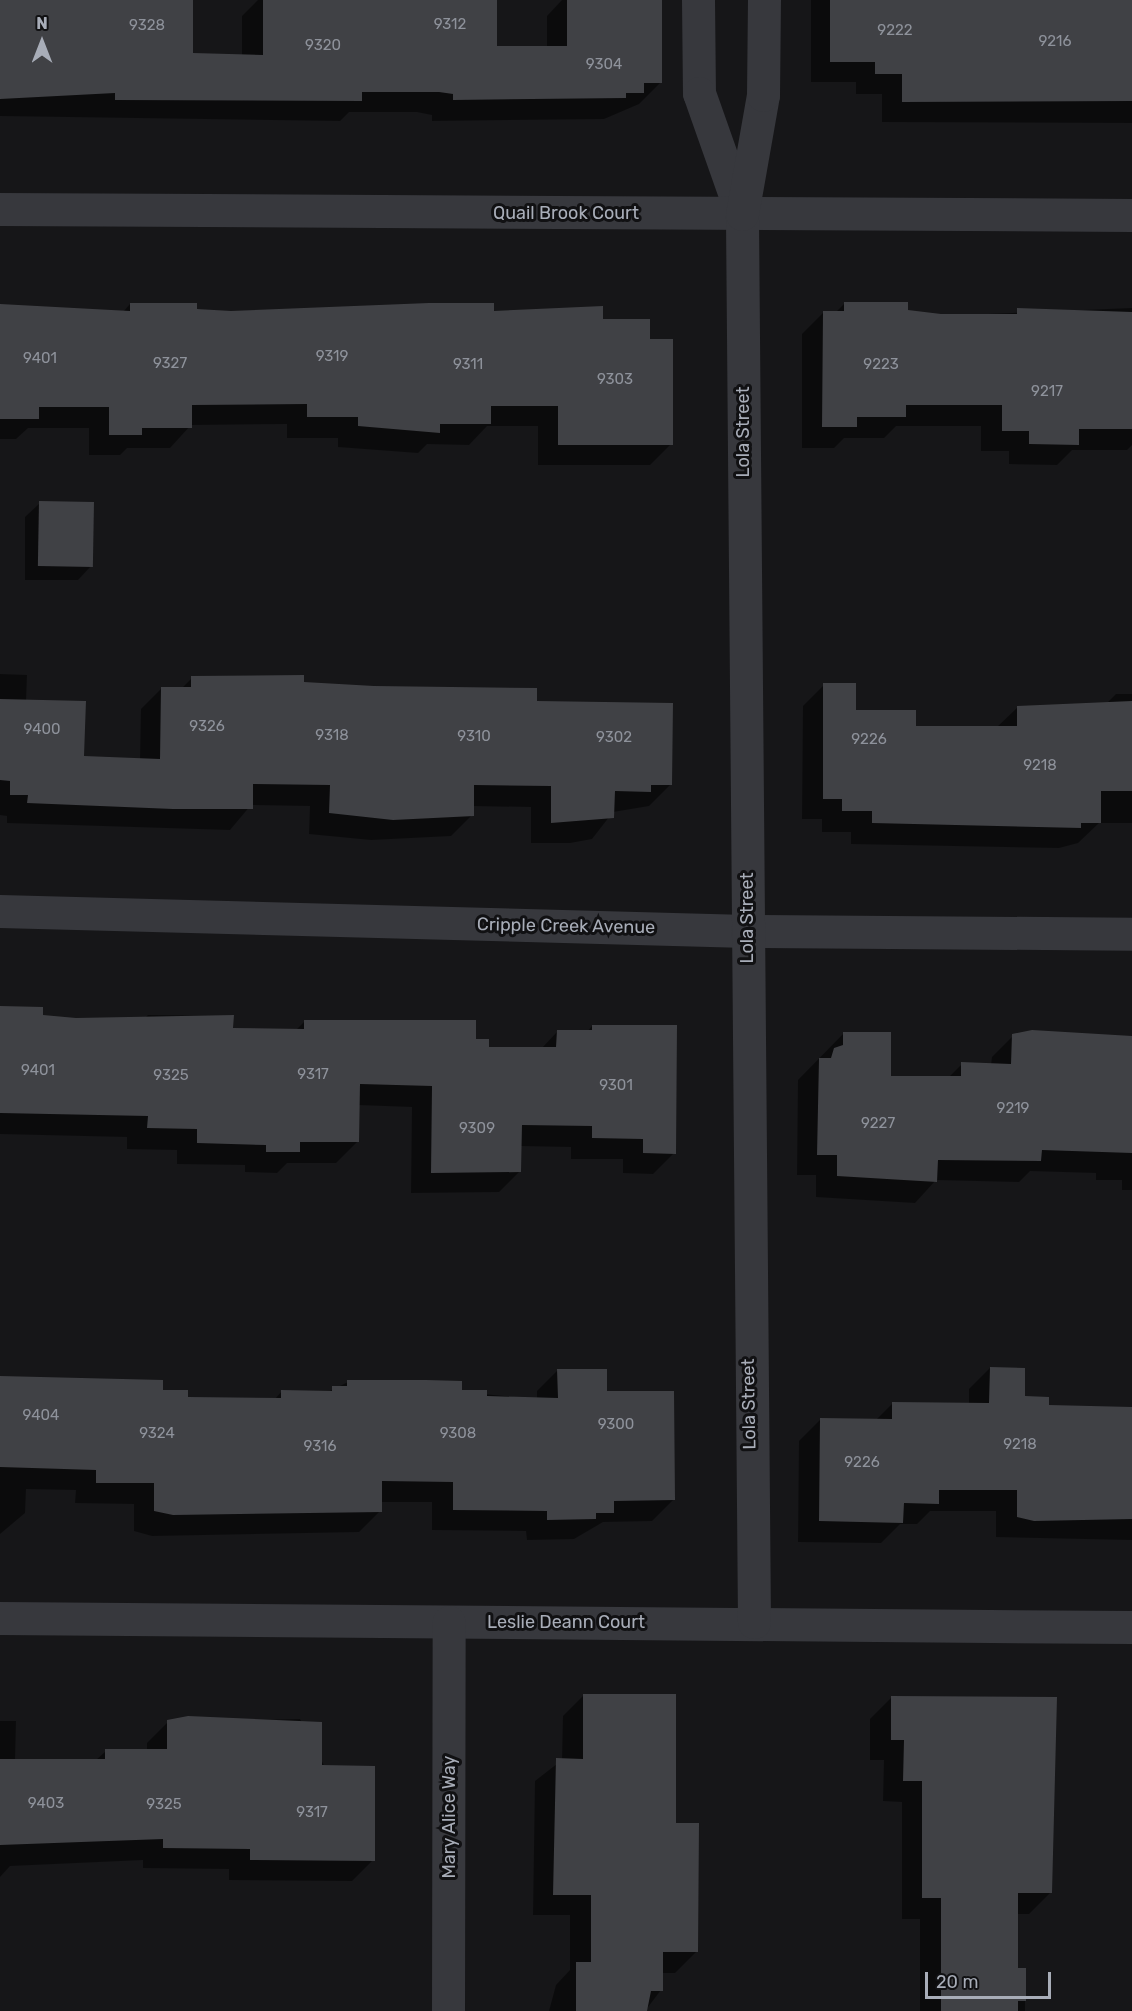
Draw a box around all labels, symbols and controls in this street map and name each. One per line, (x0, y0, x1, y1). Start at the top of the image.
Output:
north arrow (12, 12, 72, 72)
text: N (36, 14, 48, 33)
house number: 9312 (434, 16, 466, 34)
house number: 9328 (129, 17, 165, 35)
house number: 9222 (877, 22, 913, 40)
house number: 9216 (1038, 33, 1072, 51)
house number: 9320 (305, 37, 341, 55)
house number: 9304 (586, 56, 622, 74)
street label: Quail Brook Court (493, 202, 639, 224)
house number: 9319 (316, 348, 348, 366)
house number: 9401 (23, 350, 57, 368)
house number: 9327 (153, 355, 187, 373)
house number: 9311 (453, 356, 483, 374)
house number: 9223 (863, 356, 899, 374)
house number: 9303 (597, 371, 633, 389)
house number: 9217 (1031, 383, 1063, 401)
street label: Lola Street (732, 386, 754, 478)
house number: 9326 (189, 718, 225, 736)
house number: 9400 (23, 721, 61, 739)
house number: 9318 (315, 727, 349, 745)
house number: 9310 (457, 728, 491, 746)
house number: 9302 (596, 729, 632, 747)
house number: 9226 (851, 731, 887, 749)
house number: 9218 (1023, 757, 1057, 775)
street label: Lola Street (736, 872, 758, 964)
street label: Cripple Creek Avenue (476, 914, 656, 938)
house number: 9401 (21, 1062, 55, 1080)
house number: 9317 (297, 1066, 329, 1084)
house number: 9325 (153, 1067, 189, 1085)
house number: 9301 (599, 1077, 633, 1095)
house number: 9219 (996, 1100, 1030, 1118)
house number: 9227 (861, 1115, 895, 1133)
house number: 9309 (459, 1120, 495, 1138)
street label: Lola Street (737, 1358, 761, 1450)
house number: 9404 (23, 1407, 59, 1425)
house number: 9300 (598, 1416, 634, 1434)
house number: 9324 (139, 1425, 175, 1443)
house number: 9308 (440, 1425, 476, 1443)
house number: 9218 (1003, 1436, 1037, 1454)
house number: 9316 (304, 1438, 336, 1456)
house number: 9226 (844, 1454, 880, 1472)
street label: Leslie Deann Court (487, 1611, 645, 1633)
street label: Mary Alice Way (438, 1755, 460, 1879)
house number: 9403 (28, 1795, 64, 1813)
house number: 9325 (146, 1796, 182, 1814)
house number: 9317 (296, 1804, 328, 1822)
scale bar (928, 1960, 1054, 1998)
text: 20 m (936, 1971, 978, 1993)

